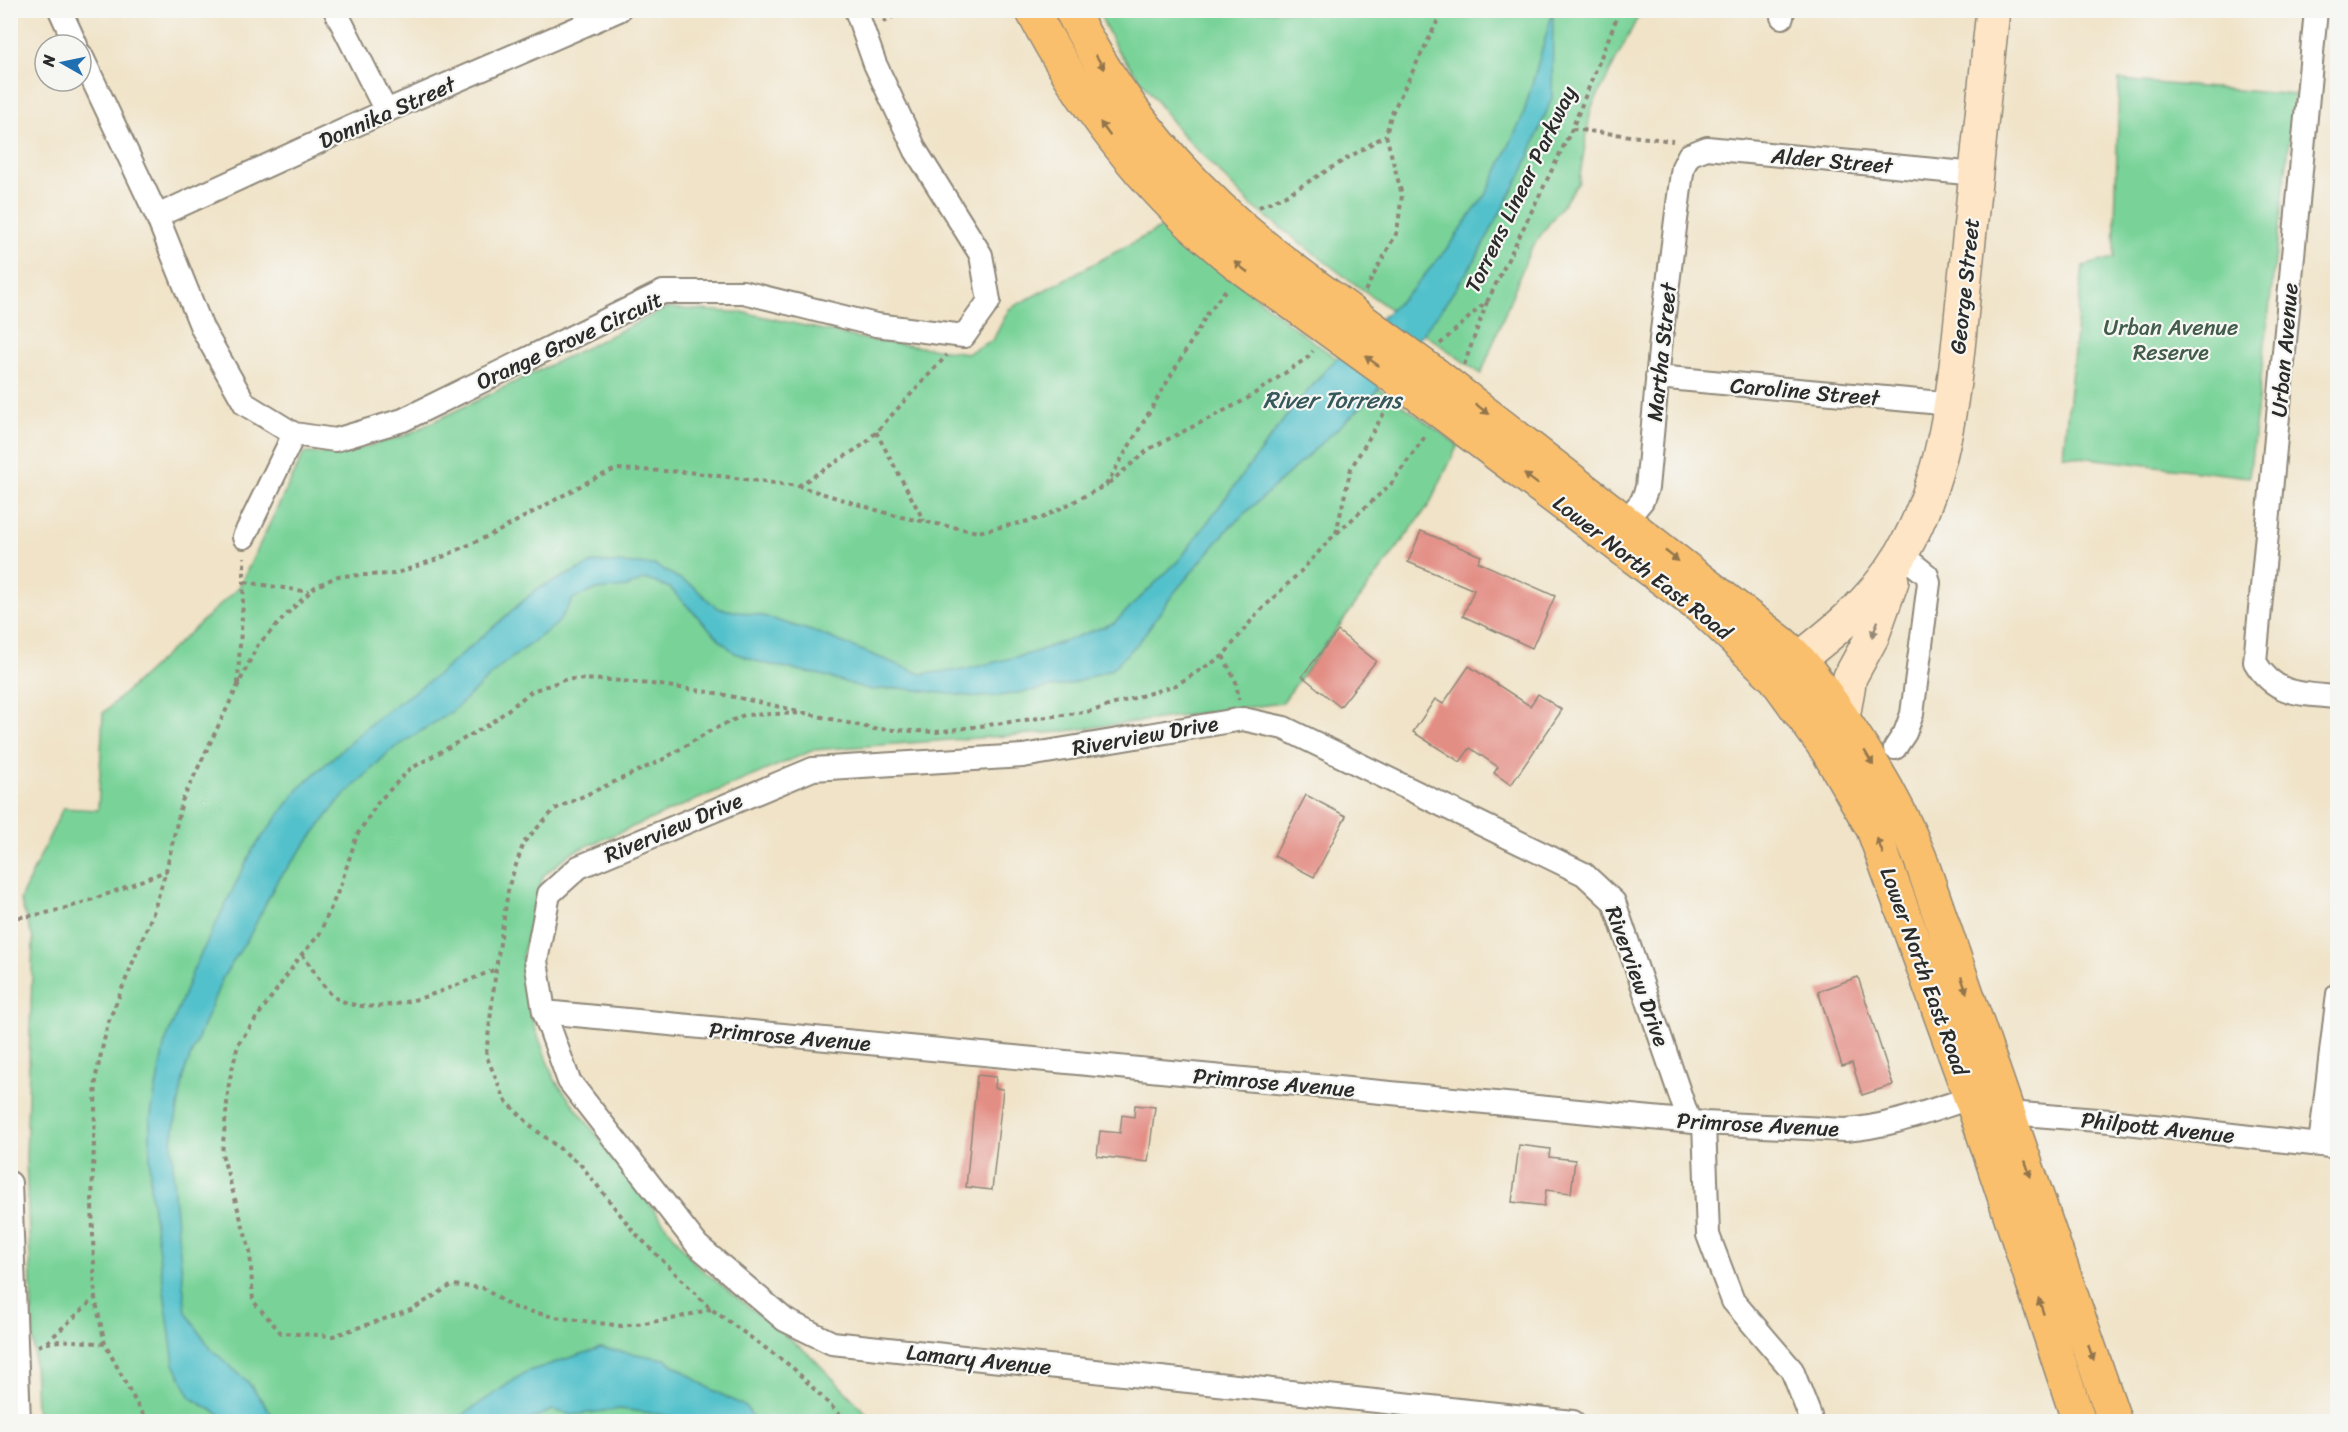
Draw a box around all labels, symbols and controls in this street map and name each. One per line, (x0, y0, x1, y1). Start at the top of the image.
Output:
north arrow (33, 33, 93, 93)
text: N (33, 52, 64, 69)
one-way arrow (1094, 53, 1105, 70)
street label: Donnika Street (312, 64, 463, 160)
street label: Torrens Linear Parkway (1453, 78, 1588, 300)
one-way arrow (1099, 121, 1111, 137)
street label: Alder Street (1769, 136, 1895, 185)
street label: George Street (1938, 216, 1991, 356)
one-way arrow (1233, 261, 1249, 274)
street label: Orange Grove Circuit (469, 280, 670, 401)
street label: Martha Street (1635, 280, 1688, 423)
street label: Urban Avenue (2259, 281, 2310, 419)
park label: Urban Avenue Reserve (2104, 308, 2238, 372)
one-way arrow (1365, 356, 1380, 368)
street label: Caroline Street (1729, 366, 1882, 418)
water label: River Torrens (1263, 379, 1404, 421)
one-way arrow (1474, 403, 1489, 415)
one-way arrow (1523, 473, 1539, 485)
street label: Lower North East Road (1544, 484, 1742, 651)
one-way arrow (1665, 550, 1680, 562)
one-way arrow (1869, 620, 1879, 638)
street label: Riverview Drive (1069, 703, 1222, 768)
one-way arrow (1864, 750, 1875, 766)
street label: Riverview Drive (598, 781, 749, 874)
one-way arrow (1874, 837, 1884, 855)
street label: Lower North East Road (1869, 861, 1981, 1082)
street label: Riverview Drive (1594, 900, 1681, 1053)
one-way arrow (1959, 976, 1969, 994)
street label: Primrose Avenue (707, 1010, 873, 1063)
street label: Primrose Avenue (1191, 1056, 1357, 1109)
street label: Philpott Avenue (2079, 1100, 2237, 1155)
street label: Primrose Avenue (1676, 1101, 1840, 1148)
one-way arrow (2024, 1160, 2034, 1178)
one-way arrow (2035, 1297, 2045, 1315)
street label: Lamary Avenue (905, 1333, 1053, 1386)
one-way arrow (2087, 1345, 2097, 1363)

